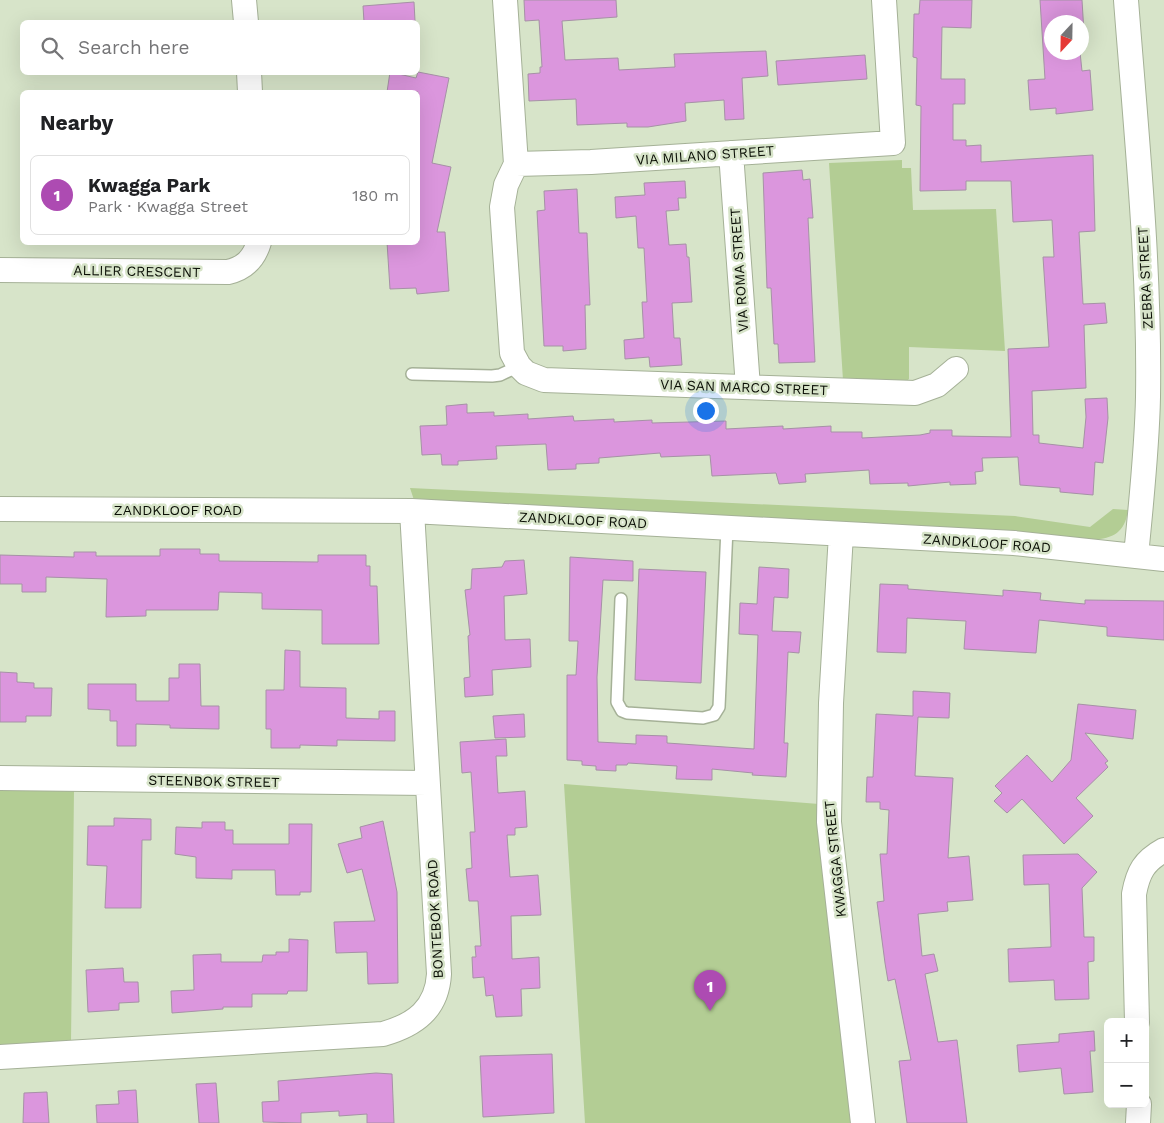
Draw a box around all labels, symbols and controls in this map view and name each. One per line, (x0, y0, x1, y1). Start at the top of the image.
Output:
north arrow (1044, 15, 1089, 60)
search box (20, 20, 420, 75)
icon: search (38, 34, 66, 62)
text: Search here (78, 36, 189, 59)
text: Nearby (40, 110, 113, 135)
street label: VIA MILANO STREET (635, 142, 775, 168)
text: Kwagga Park (88, 174, 210, 197)
text: 1 (54, 186, 60, 205)
text: 180 m (352, 186, 399, 205)
text: Park · Kwagga Street (88, 197, 248, 216)
street label: VIA ROMA STREET (727, 207, 751, 333)
street label: ZEBRA STREET (1134, 226, 1156, 330)
street label: ALLIER CRESCENT (73, 262, 201, 280)
street label: VIA SAN MARCO STREET (660, 376, 829, 398)
your location (693, 398, 719, 424)
street label: ZANDKLOOF ROAD (114, 502, 242, 518)
street label: ZANDKLOOF ROAD (519, 509, 647, 531)
street label: ZANDKLOOF ROAD (922, 531, 1052, 555)
street label: STEENBOK STREET (148, 772, 280, 790)
street label: KWAGGA STREET (821, 799, 849, 918)
street label: BONTEBOK ROAD (424, 859, 446, 979)
pin: 1 (694, 970, 726, 1011)
map controls (1104, 1018, 1149, 1108)
button: + (1104, 1018, 1149, 1063)
button: − (1104, 1063, 1149, 1108)

